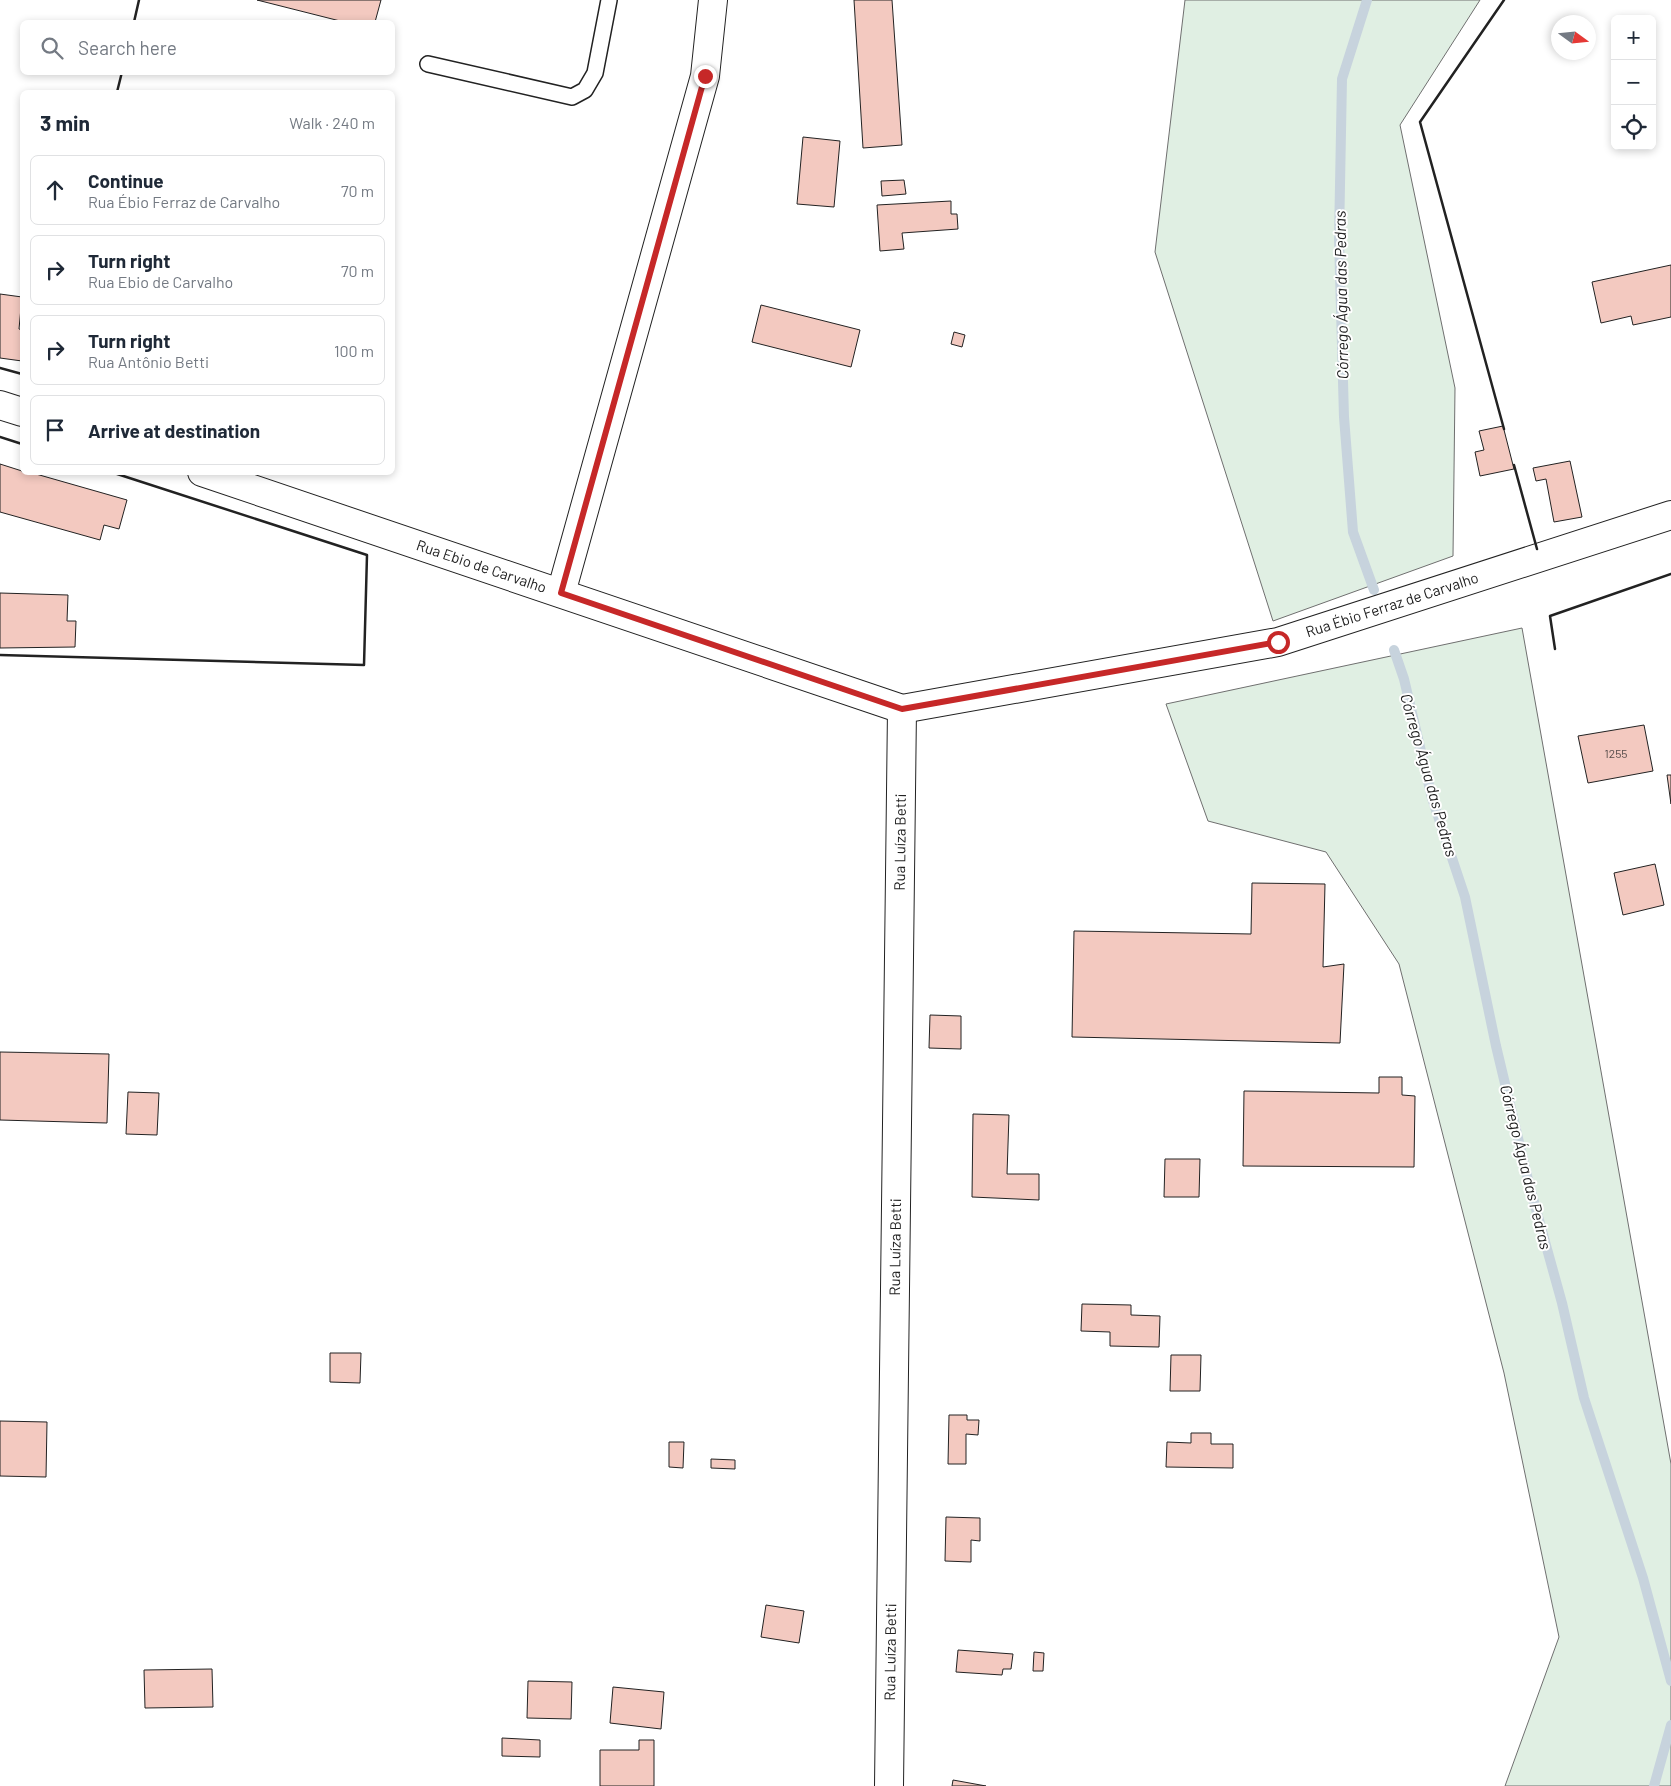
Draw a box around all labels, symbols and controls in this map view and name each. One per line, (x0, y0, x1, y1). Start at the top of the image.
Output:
north arrow (1551, 15, 1596, 60)
map controls (1611, 15, 1656, 150)
button: + (1611, 15, 1656, 60)
search box (20, 20, 395, 75)
icon: search (38, 34, 66, 62)
text: Search here (78, 36, 177, 59)
button: − (1611, 60, 1656, 105)
route end (694, 65, 717, 88)
button: locate (1611, 105, 1656, 150)
text: 3 min (40, 110, 90, 135)
text: Walk · 240 m (289, 113, 375, 132)
text: Continue (88, 169, 164, 192)
icon: ahead (41, 176, 69, 204)
text: 70 m (341, 181, 374, 200)
text: Rua Ébio Ferraz de Carvalho (88, 192, 280, 211)
water label: Córrego Água das Pedras (1330, 210, 1351, 380)
text: Turn right (88, 249, 170, 272)
icon: right (41, 256, 69, 284)
text: 70 m (341, 261, 374, 280)
text: Rua Ebio de Carvalho (88, 272, 233, 291)
text: Turn right (88, 329, 170, 352)
icon: right (41, 336, 69, 364)
text: 100 m (334, 341, 374, 360)
text: Rua Antônio Betti (88, 352, 209, 371)
icon: arrive (41, 416, 69, 444)
text: Arrive at destination (88, 419, 260, 442)
street label: Rua Ebio de Carvalho (414, 535, 549, 596)
street label: Rua Ébio Ferraz de Carvalho (1303, 568, 1481, 640)
route start (1267, 631, 1290, 654)
water label: Córrego Água das Pedras (1397, 691, 1462, 859)
house number: 1255 (1605, 746, 1627, 760)
street label: Rua Luíza Betti (890, 793, 909, 891)
water label: Córrego Água das Pedras (1497, 1083, 1556, 1252)
street label: Rua Luíza Betti (885, 1198, 904, 1296)
street label: Rua Luíza Betti (880, 1603, 899, 1701)

